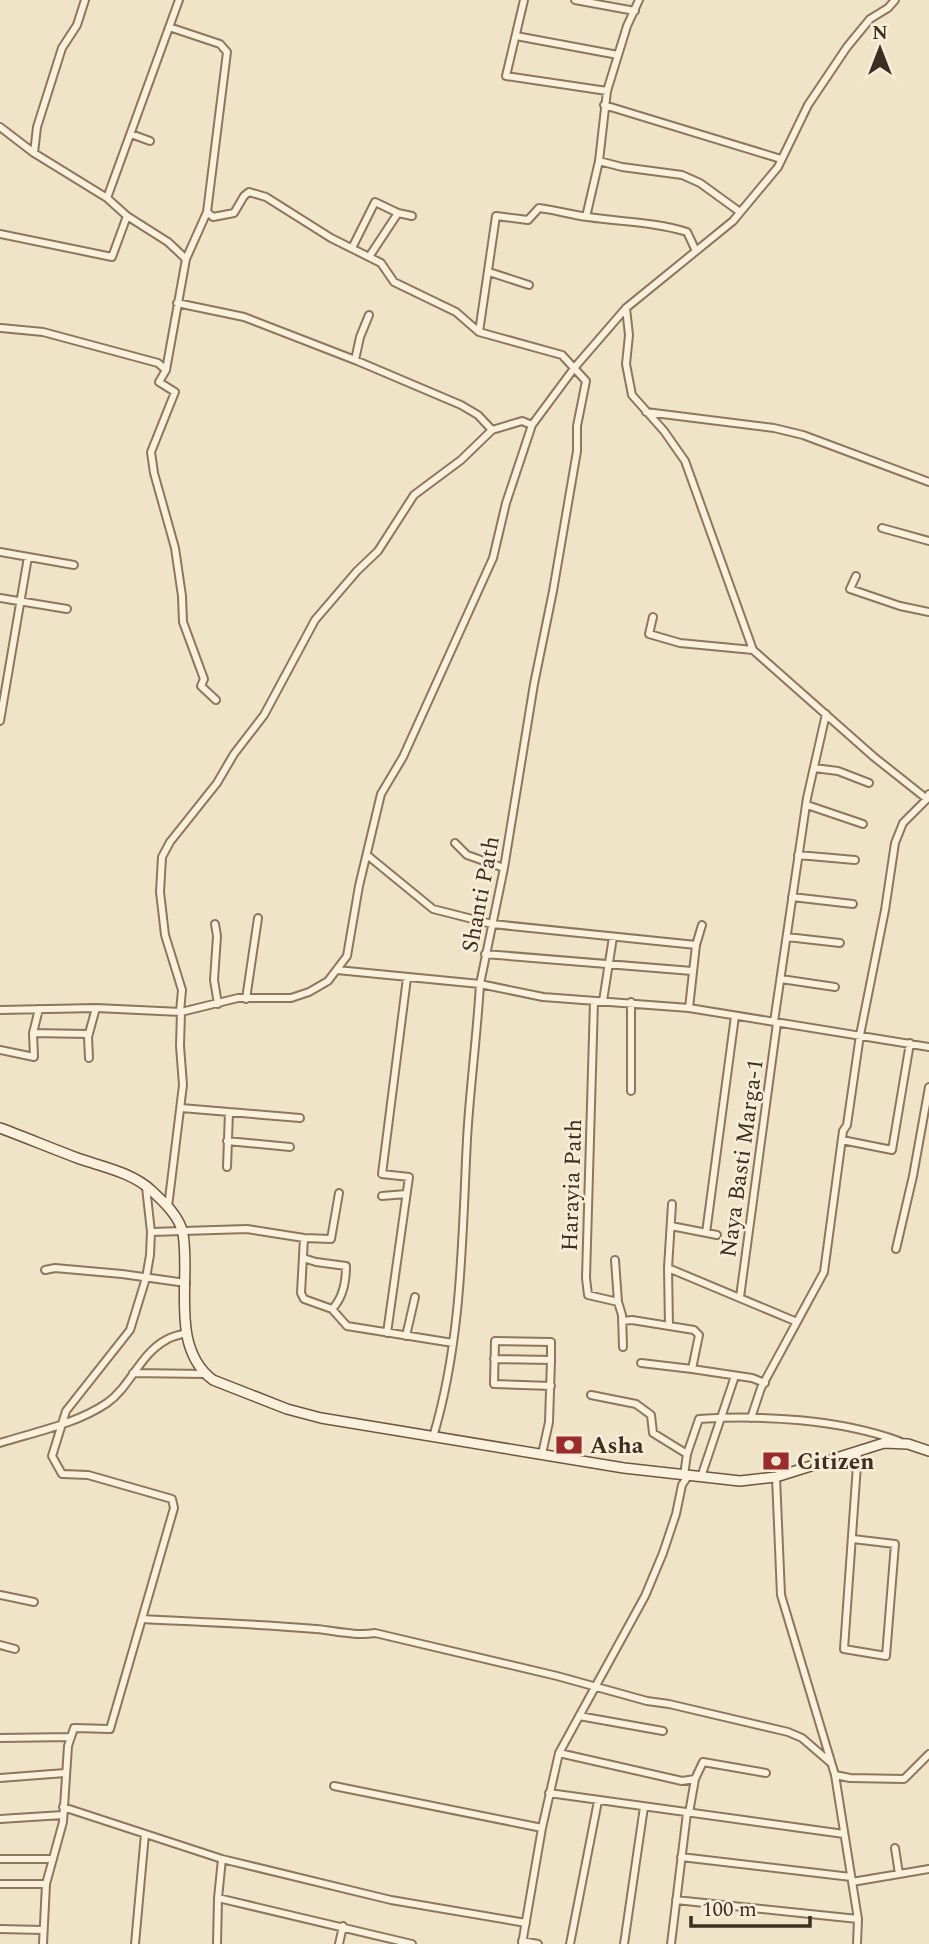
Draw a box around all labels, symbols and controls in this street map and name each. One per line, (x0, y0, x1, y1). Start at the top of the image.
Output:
north arrow (845, 14, 915, 84)
text: N (872, 19, 888, 48)
street label: Shanti Path (453, 833, 510, 956)
street label: Naya Basti Marga-1 (711, 1057, 774, 1260)
street label: Harayia Path (553, 1118, 592, 1252)
place label: Asha (590, 1429, 644, 1464)
bank icon: Asha (554, 1430, 584, 1460)
place label: Citizen (797, 1445, 875, 1480)
bank icon: Citizen (761, 1446, 791, 1476)
scale bar (691, 1884, 810, 1928)
text: 100 m (702, 1894, 757, 1926)

